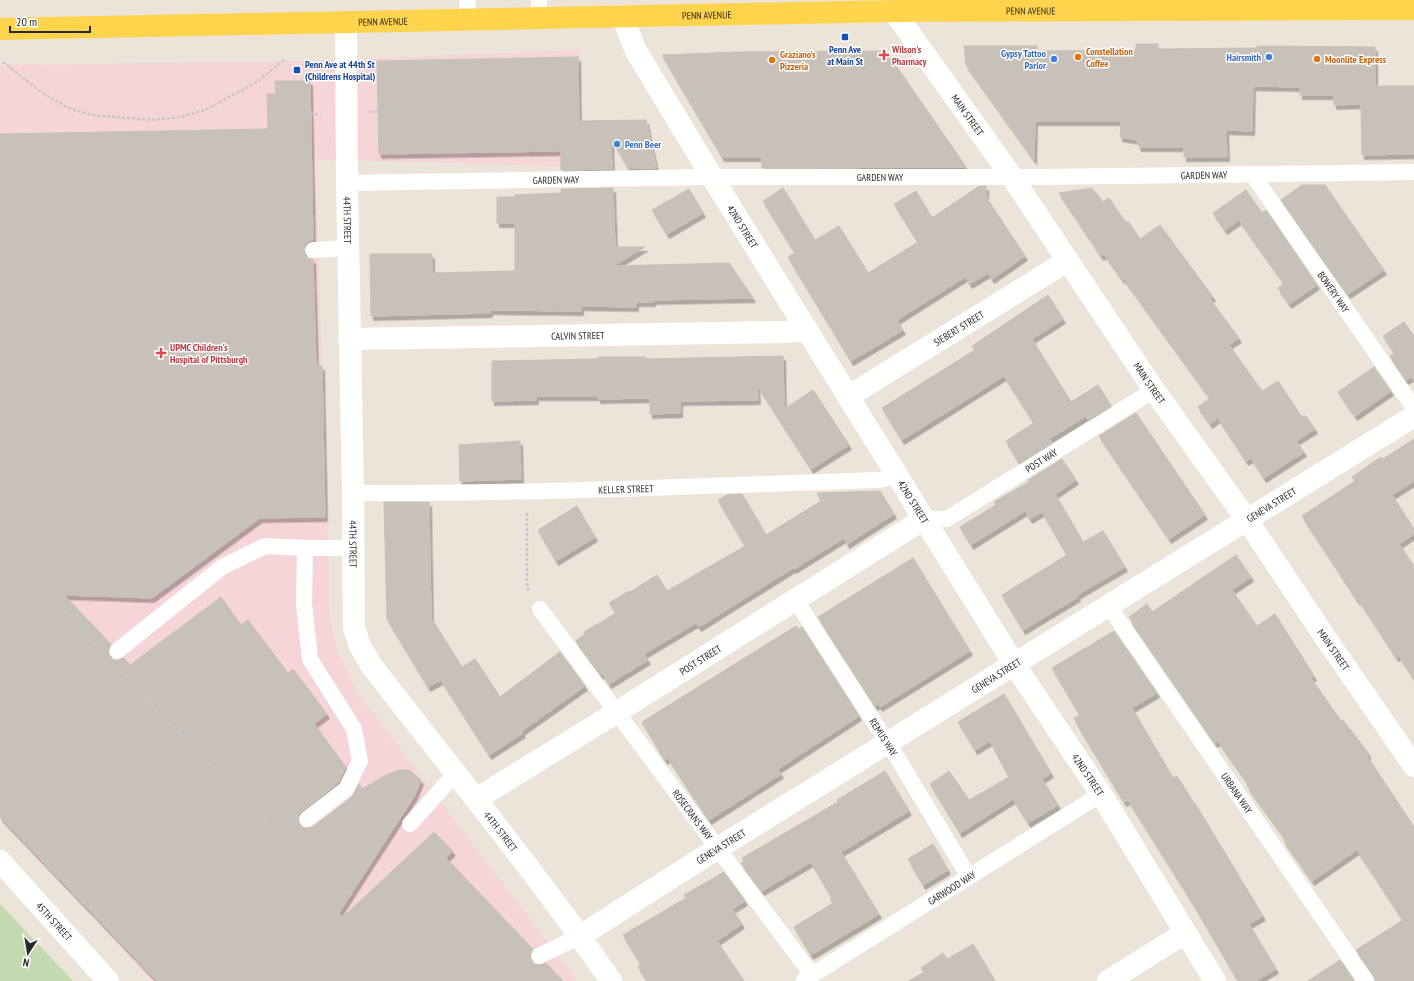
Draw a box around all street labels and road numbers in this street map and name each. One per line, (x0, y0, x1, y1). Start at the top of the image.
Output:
street label: PENN AVENUE (1006, 4, 1056, 18)
street label: PENN AVENUE (682, 8, 732, 22)
street label: PENN AVENUE (358, 15, 408, 29)
street label: MAIN STREET (948, 92, 987, 139)
street label: GARDEN WAY (1181, 168, 1228, 182)
street label: GARDEN WAY (857, 171, 904, 184)
street label: GARDEN WAY (533, 173, 580, 187)
street label: 44TH STREET (340, 196, 354, 244)
street label: 42ND STREET (724, 203, 761, 251)
street label: BOWERY WAY (1315, 269, 1352, 315)
street label: SIEBERT STREET (931, 308, 987, 349)
street label: CALVIN STREET (551, 329, 605, 343)
street label: MAIN STREET (1130, 360, 1168, 407)
street label: POST WAY (1023, 446, 1060, 476)
street label: 42ND STREET (895, 478, 932, 526)
street label: KELLER STREET (598, 482, 654, 497)
street label: GENEVA STREET (1244, 484, 1299, 525)
street label: 44TH STREET (346, 520, 360, 568)
street label: MAIN STREET (1314, 627, 1352, 674)
street label: POST STREET (677, 642, 724, 678)
street label: GENEVA STREET (969, 655, 1024, 696)
street label: REMUS WAY (866, 716, 900, 759)
street label: 42ND STREET (1069, 751, 1107, 799)
street label: URBANA WAY (1218, 770, 1255, 816)
street label: ROSECRANS WAY (669, 787, 715, 843)
street label: 44TH STREET (481, 809, 520, 855)
street label: GENEVA STREET (694, 826, 749, 867)
street label: GARWOOD WAY (925, 868, 978, 908)
street label: 45TH STREET (33, 899, 75, 944)

